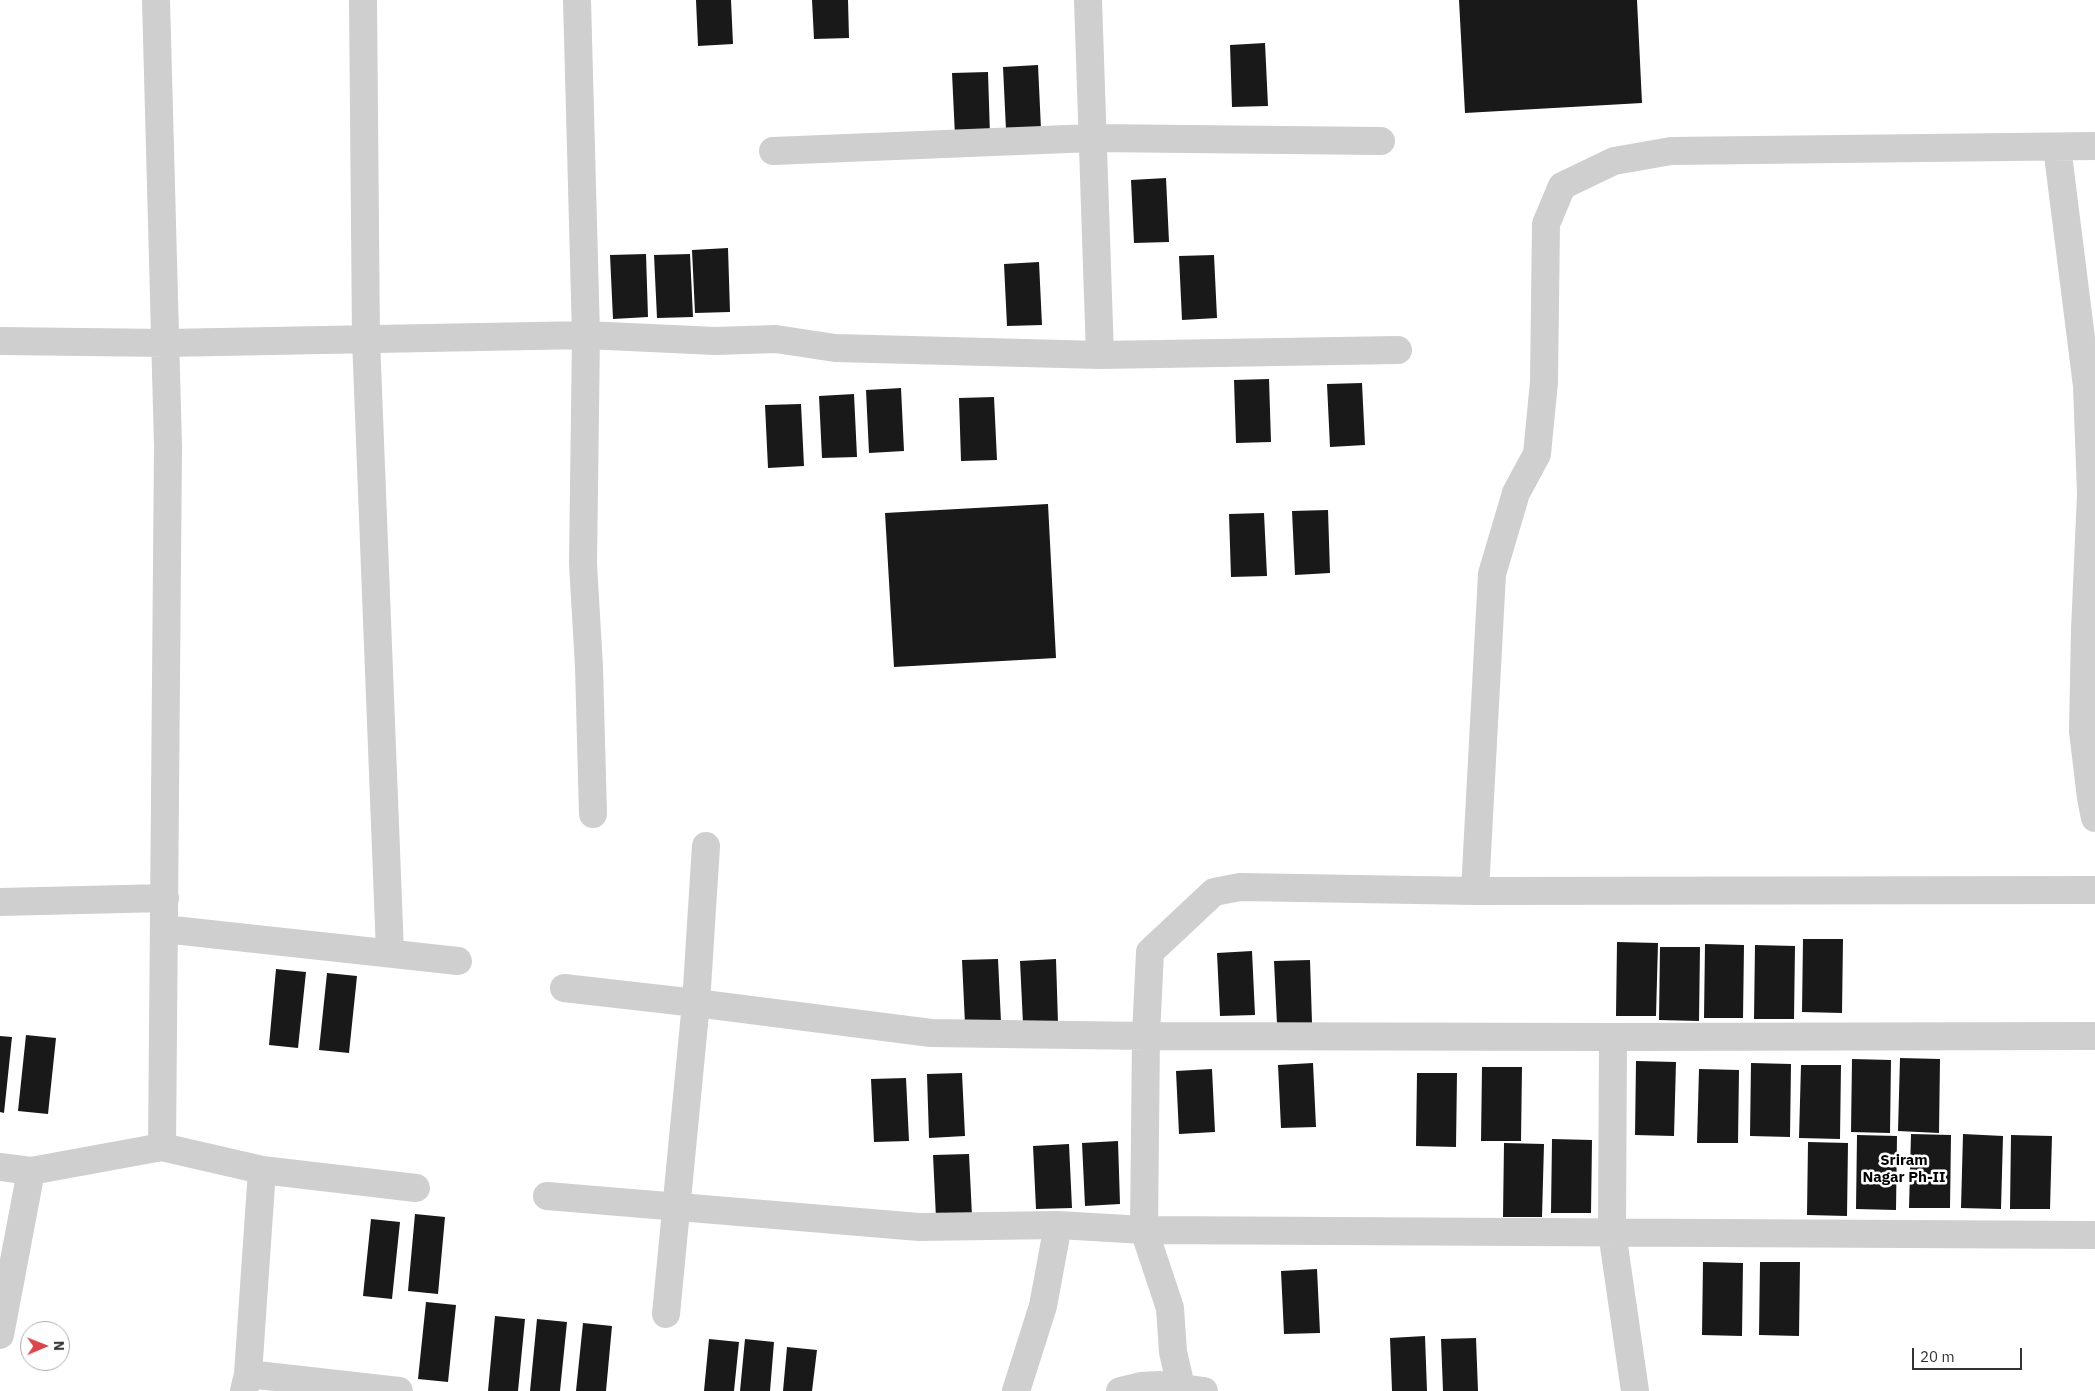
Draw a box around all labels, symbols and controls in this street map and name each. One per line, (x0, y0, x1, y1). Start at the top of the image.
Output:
district label: Sriram Nagar Ph-II (1862, 1152, 1946, 1187)
north arrow (20, 1321, 70, 1371)
scale bar (1915, 1338, 2025, 1370)
text: N (50, 1341, 68, 1351)
text: 20 m (1920, 1347, 1955, 1366)

